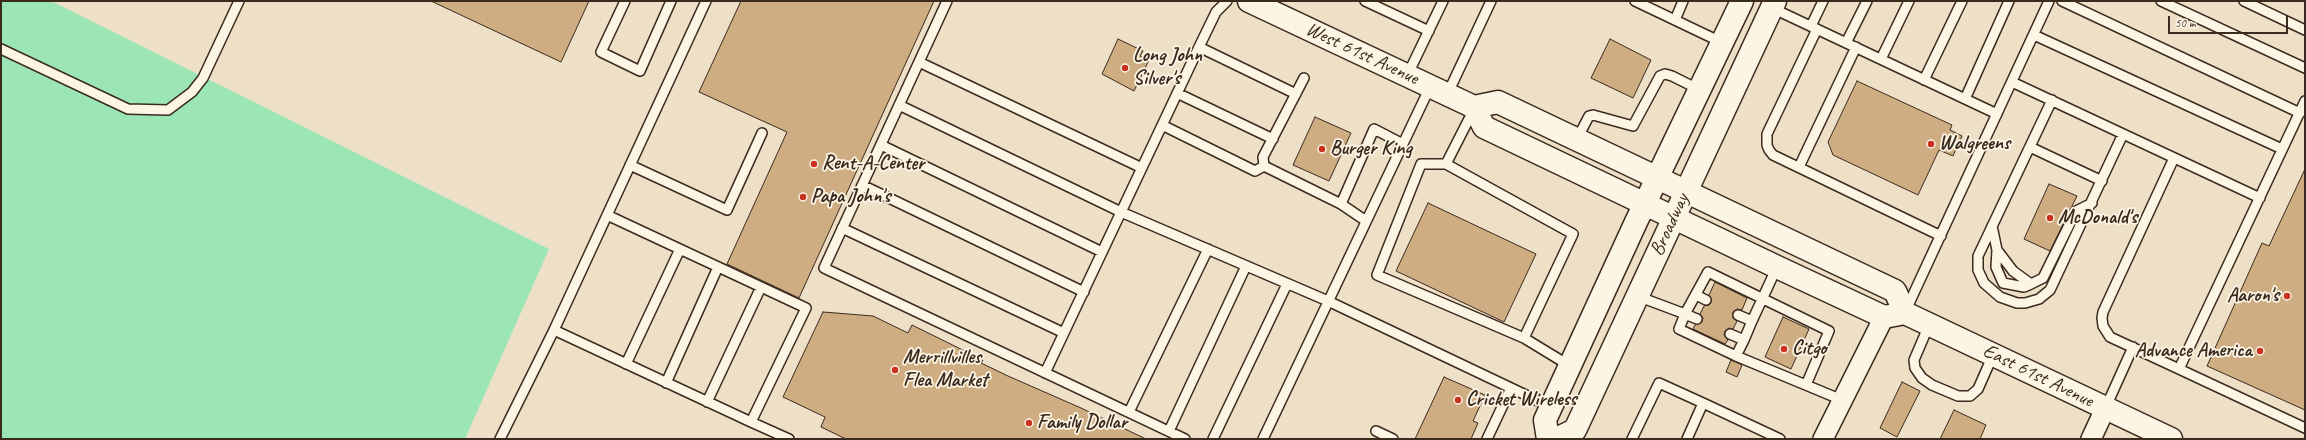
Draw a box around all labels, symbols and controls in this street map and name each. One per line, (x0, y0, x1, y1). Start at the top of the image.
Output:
scale bar (2170, 8, 2290, 34)
text: 50 m (2175, 15, 2195, 31)
street label: West 61st Avenue (1302, 17, 1422, 91)
place label: Long John Silver's (1133, 44, 1202, 91)
marker: Long John Silver's (1120, 63, 1130, 73)
place label: Walgreens (1939, 132, 2010, 156)
place label: Burger King (1330, 137, 1412, 161)
marker: Walgreens (1926, 139, 1936, 149)
marker: Burger King (1317, 144, 1327, 154)
place label: Rent-A-Center (822, 152, 924, 176)
marker: Rent-A-Center (809, 159, 819, 169)
place label: Papa John's (811, 185, 890, 209)
street label: Broadway (1645, 190, 1695, 260)
marker: Papa John's (798, 192, 808, 202)
place label: McDonald's (2058, 206, 2137, 230)
marker: McDonald's (2045, 213, 2055, 223)
place label: Aaron's (2227, 284, 2279, 308)
marker: Aaron's (2282, 291, 2292, 301)
place label: Citgo (1792, 337, 1827, 361)
street label: East 61st Avenue (1979, 339, 2097, 413)
place label: Advance America (2135, 339, 2252, 363)
marker: Citgo (1779, 344, 1789, 354)
place label: Merrillvilles Flea Market (903, 346, 987, 393)
marker: Advance America (2255, 346, 2265, 356)
marker: Merrillvilles Flea Market (890, 365, 900, 375)
place label: Cricket Wireless (1466, 388, 1577, 412)
marker: Cricket Wireless (1453, 395, 1463, 405)
place label: Family Dollar (1037, 411, 1127, 435)
marker: Family Dollar (1024, 418, 1034, 428)

